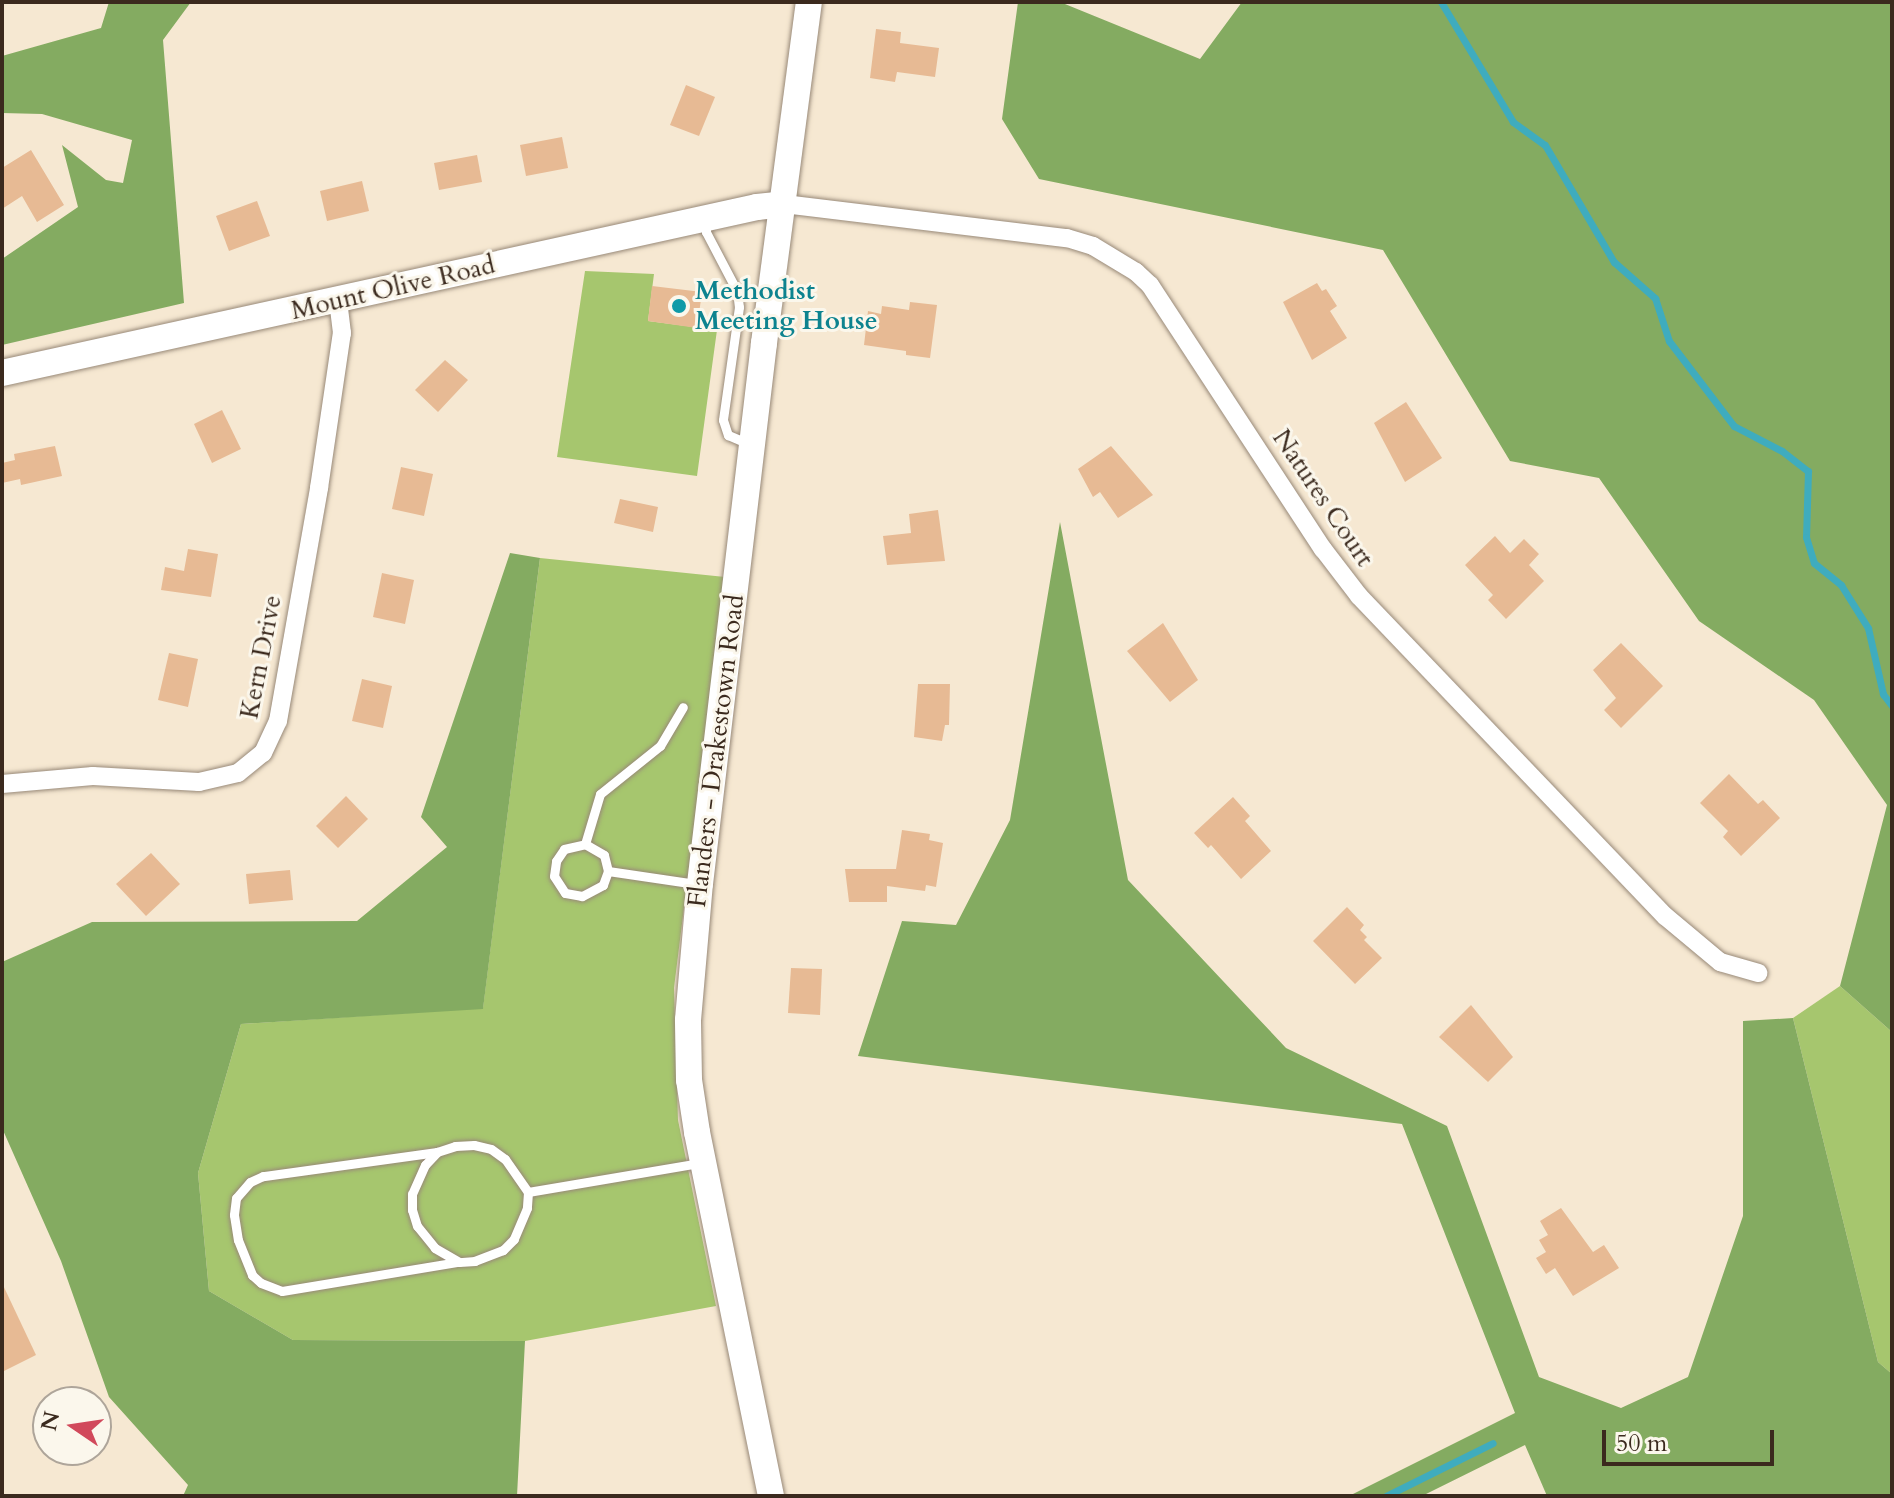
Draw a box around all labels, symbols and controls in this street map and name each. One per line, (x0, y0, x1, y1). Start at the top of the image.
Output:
street label: Mount Olive Road (288, 249, 498, 327)
place label: Methodist Meeting House (695, 275, 878, 336)
marker: Methodist Meeting House (670, 297, 688, 315)
street label: Natures Court (1266, 423, 1380, 573)
street label: Kern Drive (234, 593, 288, 721)
street label: Flanders - Drakestown Road (681, 593, 751, 909)
north arrow (32, 1386, 112, 1466)
text: N (34, 1408, 67, 1434)
scale bar (1606, 1414, 1778, 1464)
text: 50 m (1616, 1427, 1667, 1460)

